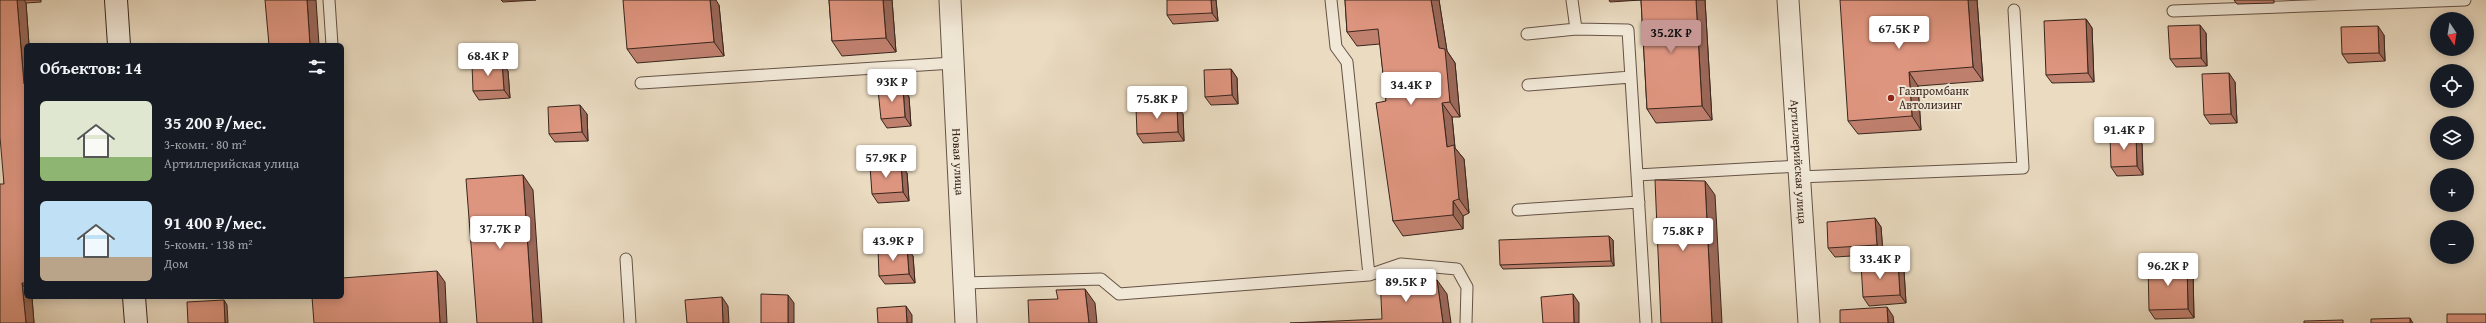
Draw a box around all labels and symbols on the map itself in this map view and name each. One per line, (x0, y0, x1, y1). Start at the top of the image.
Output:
north arrow (2430, 12, 2474, 56)
pin: 67.5K ₽ (1862, 16, 1936, 50)
pin: 35.2K ₽ (1634, 20, 1708, 54)
pin: 68.4K ₽ (451, 43, 525, 77)
pin: 93K ₽ (864, 69, 920, 103)
pin: 34.4K ₽ (1374, 72, 1448, 106)
place label: Газпромбанк Автолизинг (1899, 82, 1969, 113)
pin: 75.8K ₽ (1120, 86, 1194, 120)
marker: Газпромбанк Автолизинг (1886, 93, 1896, 103)
street label: Артиллерийская улица (1786, 99, 1812, 225)
pin: 91.4K ₽ (2087, 117, 2161, 151)
street label: Новая улица (948, 128, 969, 196)
pin: 57.9K ₽ (849, 145, 923, 179)
pin: 37.7K ₽ (463, 216, 537, 250)
pin: 75.8K ₽ (1646, 218, 1720, 252)
pin: 43.9K ₽ (856, 228, 930, 262)
pin: 33.4K ₽ (1843, 246, 1917, 280)
pin: 96.2K ₽ (2131, 253, 2205, 287)
pin: 89.5K ₽ (1369, 269, 1443, 303)

